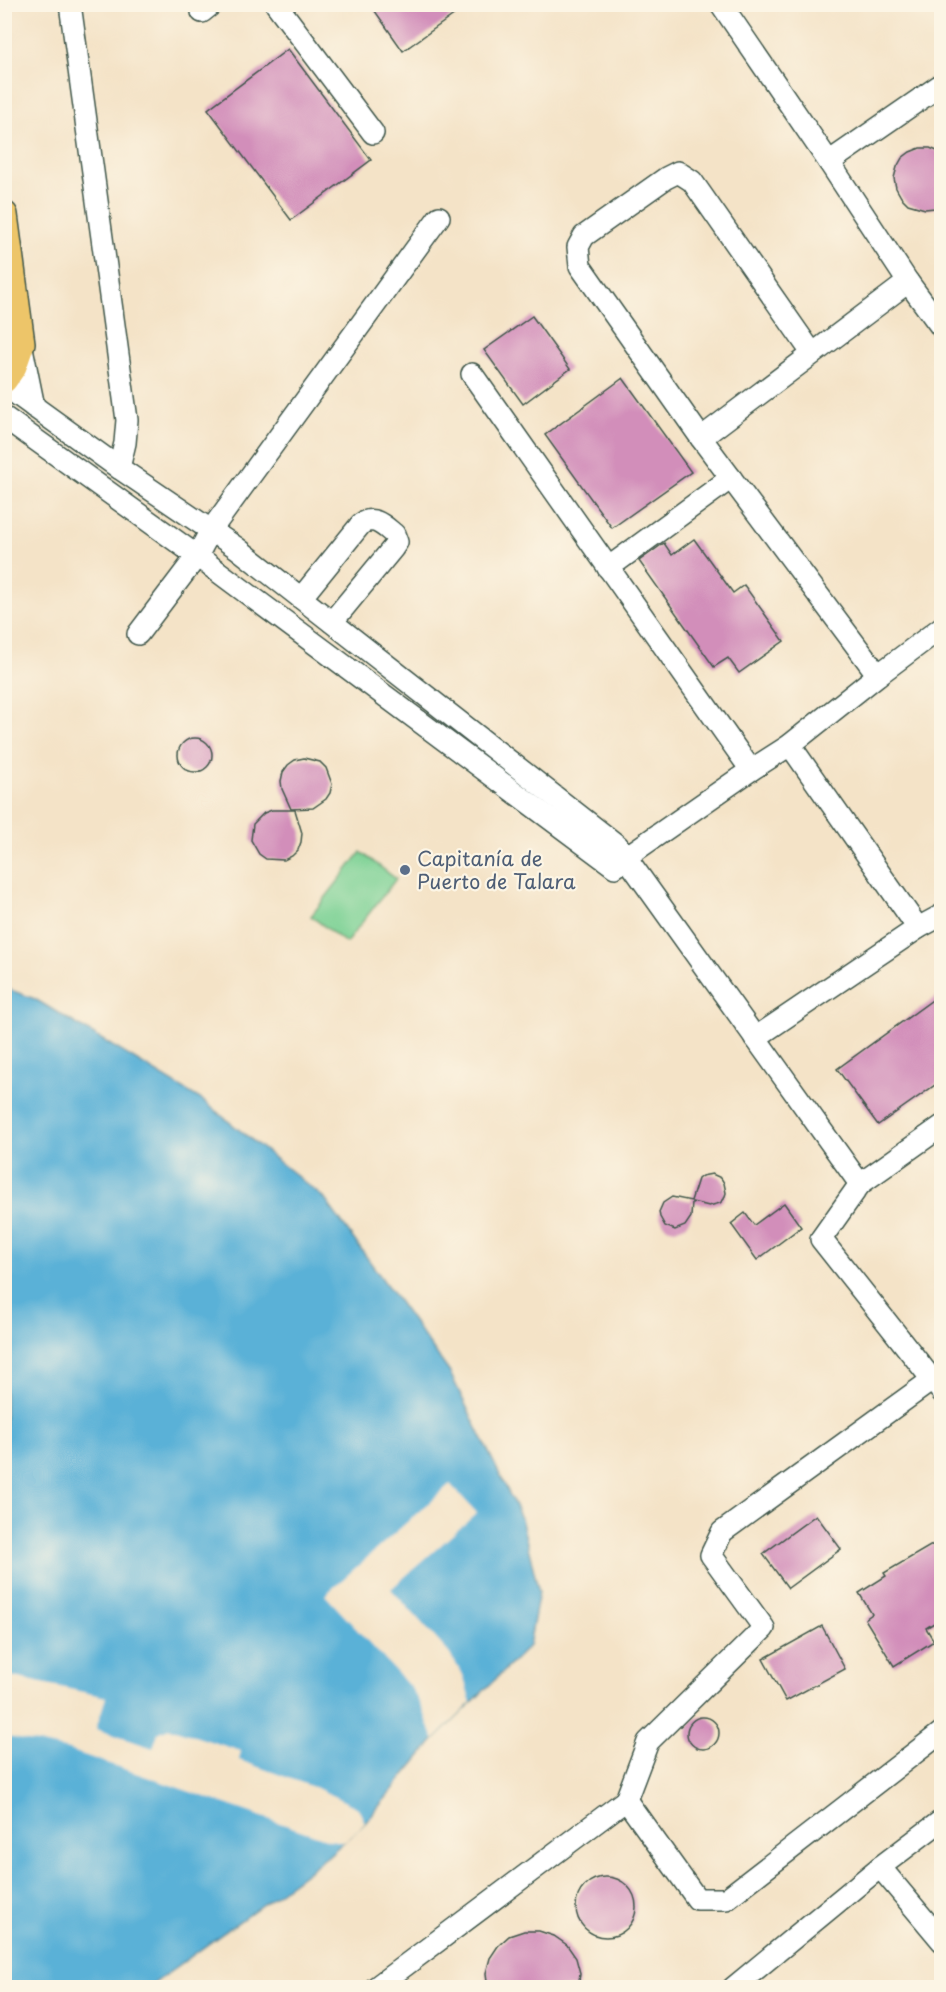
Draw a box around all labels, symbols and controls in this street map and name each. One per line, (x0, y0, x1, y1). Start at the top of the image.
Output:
place label: Capitanía de Puerto de Talara (417, 843, 576, 896)
marker: Capitanía de Puerto de Talara (398, 863, 412, 877)

